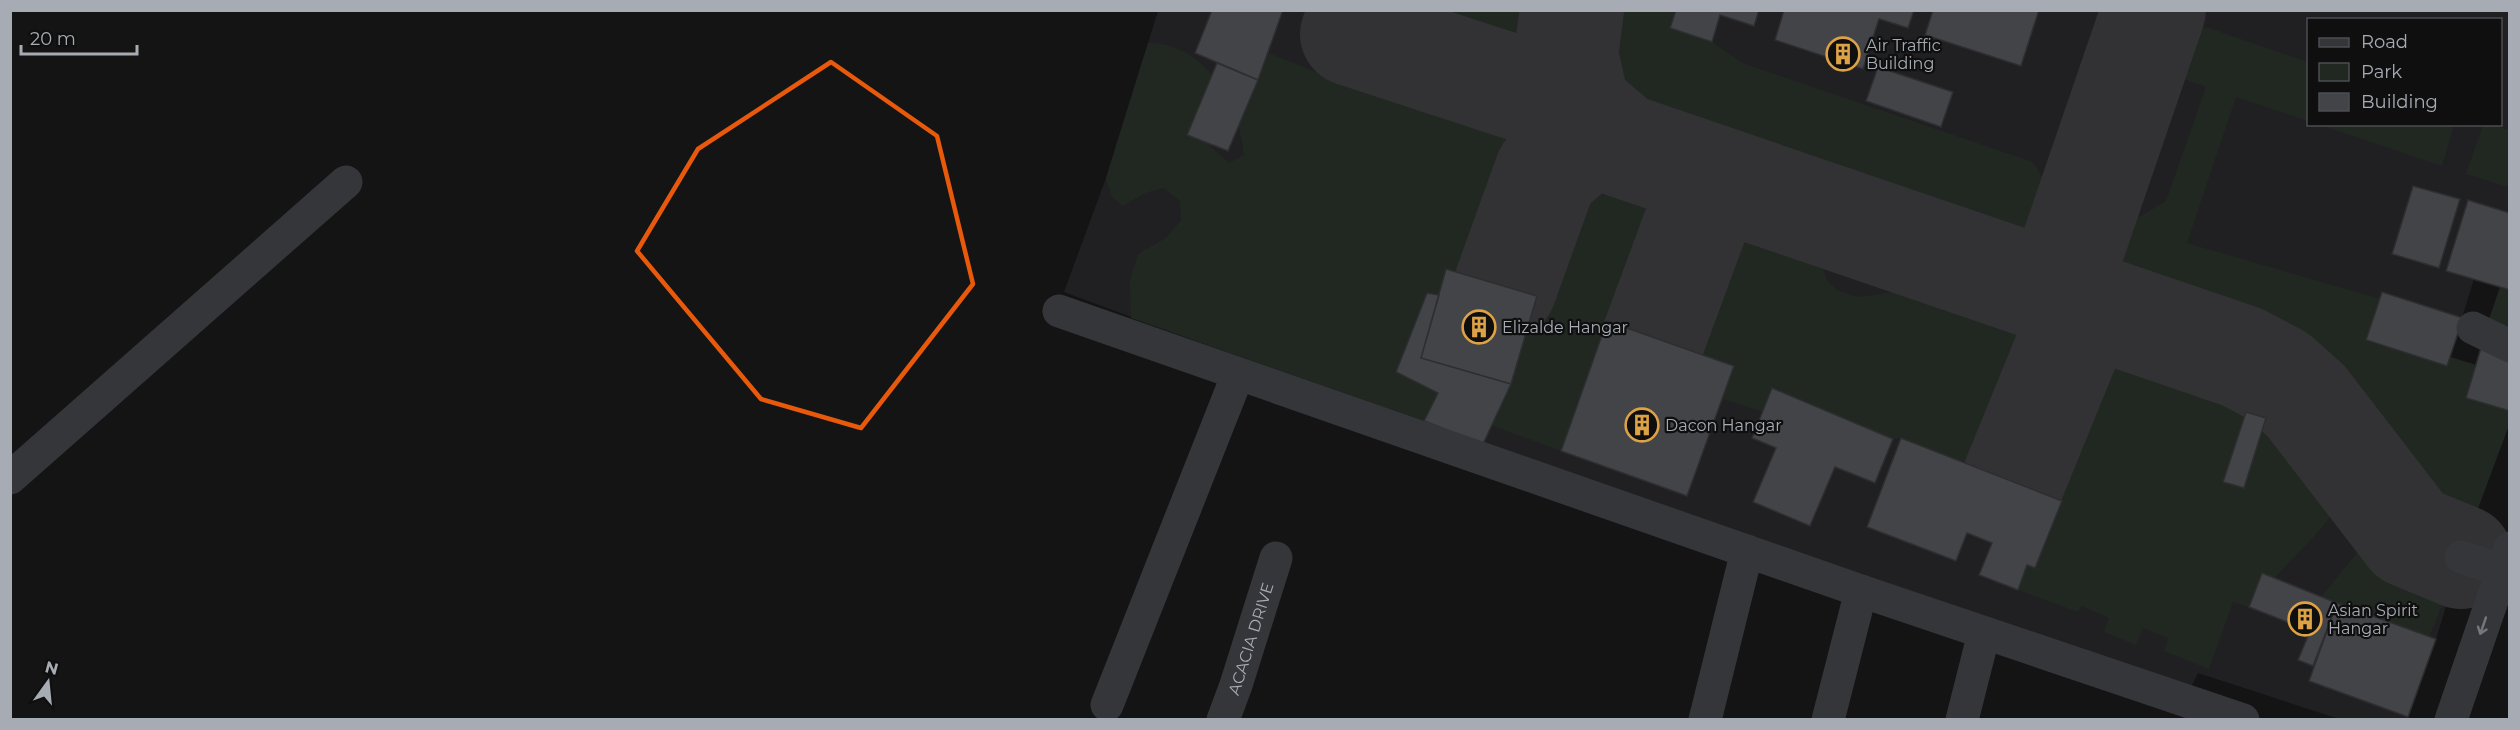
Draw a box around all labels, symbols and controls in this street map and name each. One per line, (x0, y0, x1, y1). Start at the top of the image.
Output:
scale bar (21, 18, 136, 56)
legend (2307, 18, 2502, 126)
text: 20 m (30, 28, 76, 50)
text: Road (2361, 31, 2408, 53)
building icon: Air Traffic Building (1825, 36, 1861, 72)
place label: Air Traffic Building (1866, 36, 1941, 73)
text: Park (2361, 61, 2402, 83)
text: Building (2361, 91, 2438, 113)
building icon: Elizalde Hangar (1461, 309, 1497, 345)
place label: Elizalde Hangar (1502, 318, 1628, 337)
building icon: Dacon Hangar (1624, 407, 1660, 443)
place label: Dacon Hangar (1665, 416, 1782, 435)
street label: ACACIA DRIVE (1224, 580, 1278, 698)
building icon: Asian Spirit Hangar (2287, 601, 2323, 637)
place label: Asian Spirit Hangar (2328, 601, 2418, 638)
one-way arrow (2477, 616, 2488, 635)
north arrow (18, 652, 78, 712)
text: N (43, 657, 60, 679)

